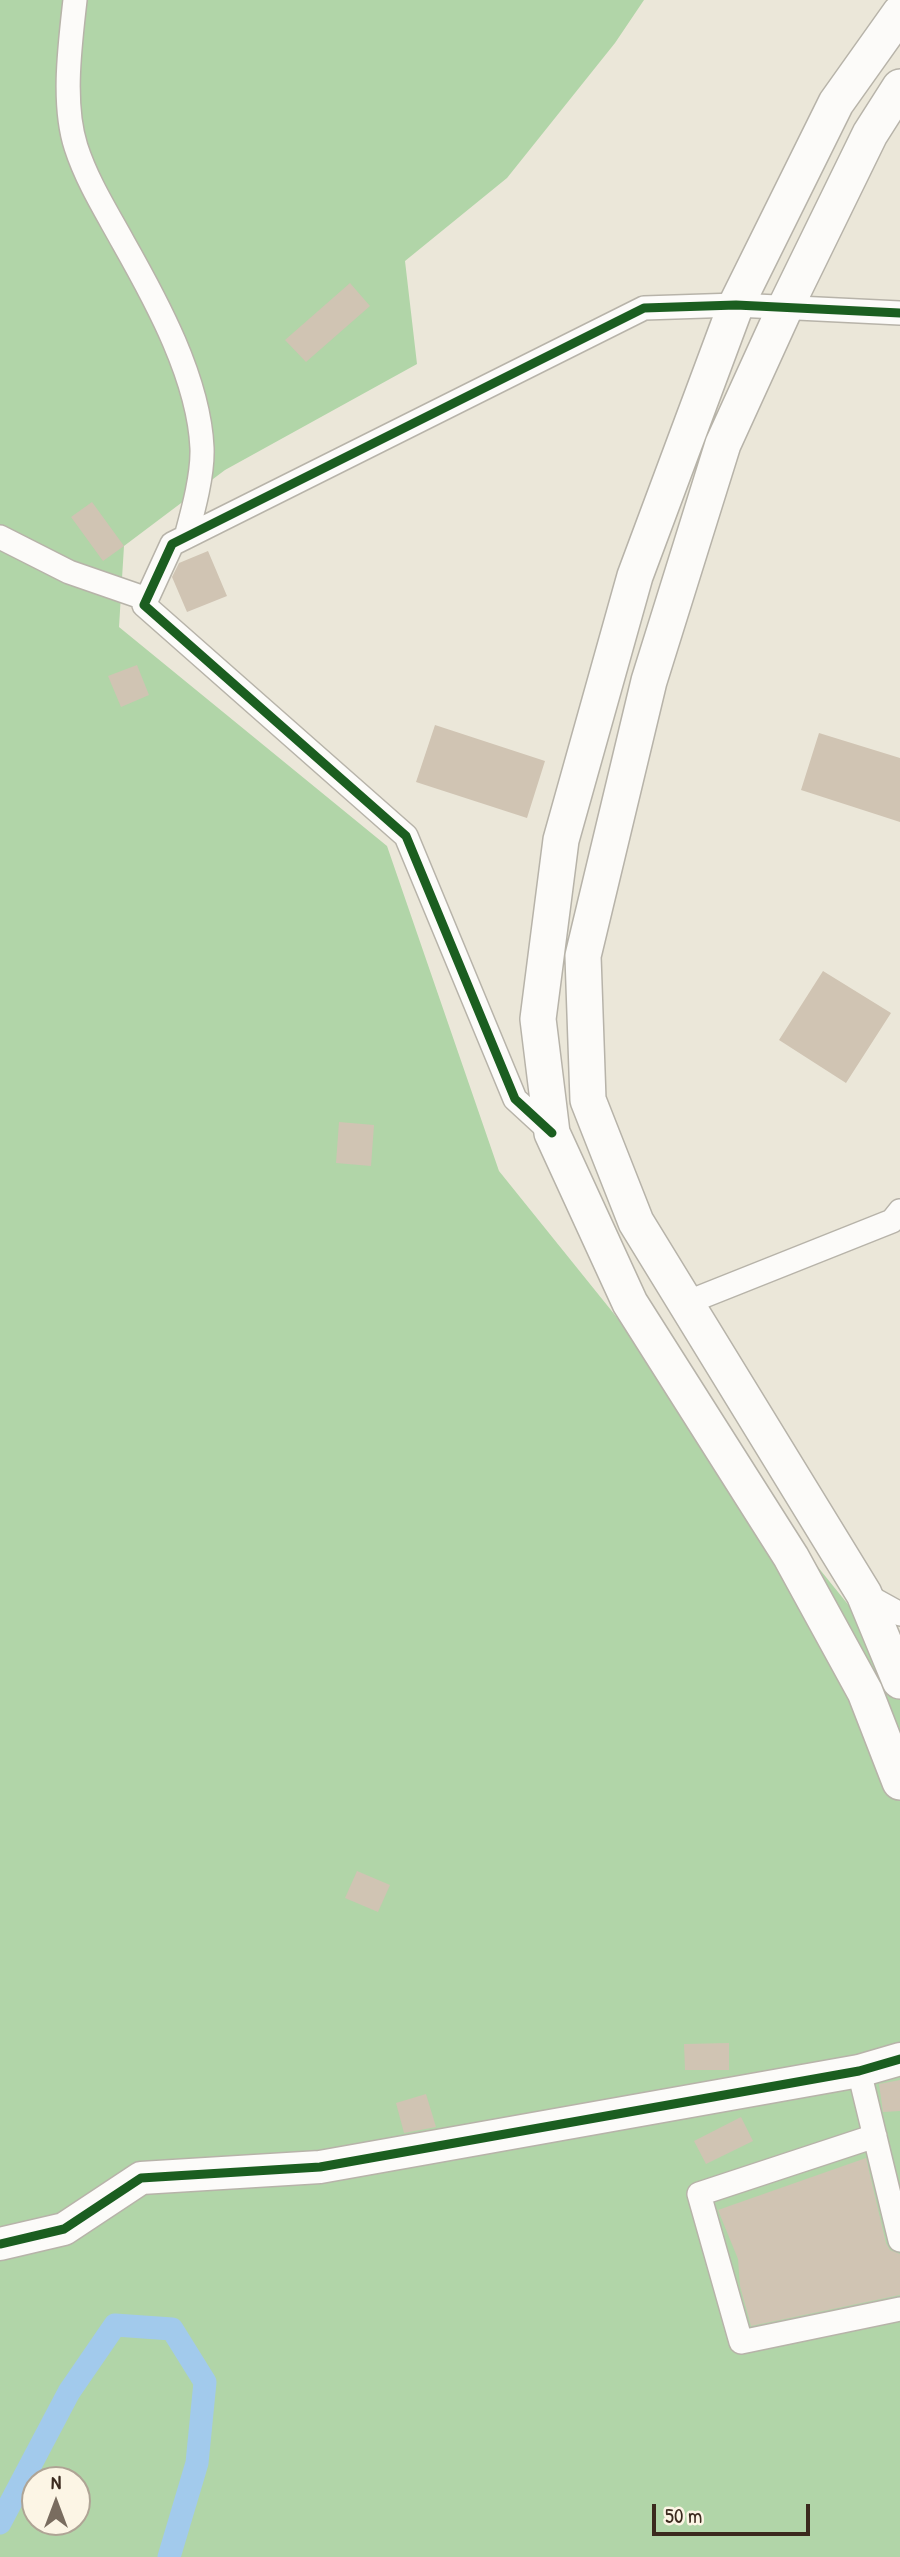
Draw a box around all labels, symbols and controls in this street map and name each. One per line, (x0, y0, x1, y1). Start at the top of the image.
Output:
north arrow (21, 2466, 91, 2536)
text: N (51, 2469, 61, 2495)
scale bar (655, 2490, 813, 2534)
text: 50 m (665, 2501, 702, 2530)

